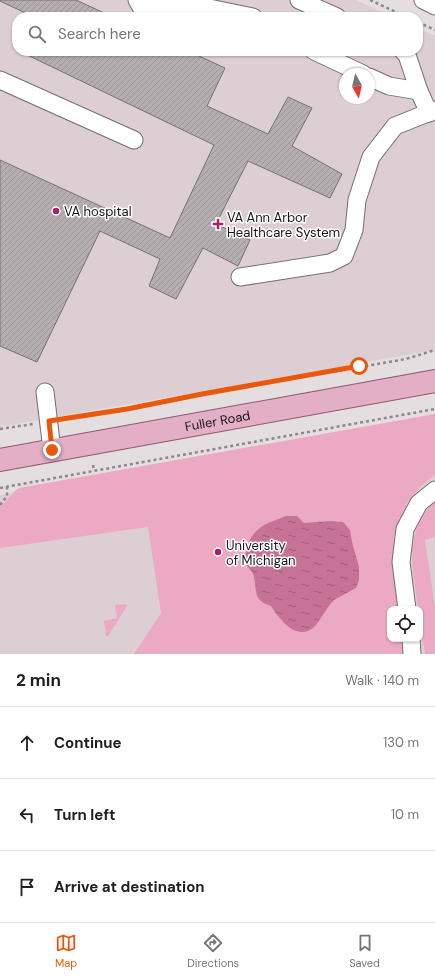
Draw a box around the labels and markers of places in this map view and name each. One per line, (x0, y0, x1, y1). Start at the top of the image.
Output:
place label: VA hospital (64, 203, 132, 220)
marker: VA hospital (51, 206, 61, 216)
place label: VA Ann Arbor Healthcare System (227, 209, 340, 241)
marker: VA Ann Arbor Healthcare System (212, 218, 224, 230)
place label: University of Michigan (226, 537, 295, 569)
marker: University of Michigan (213, 547, 223, 557)

